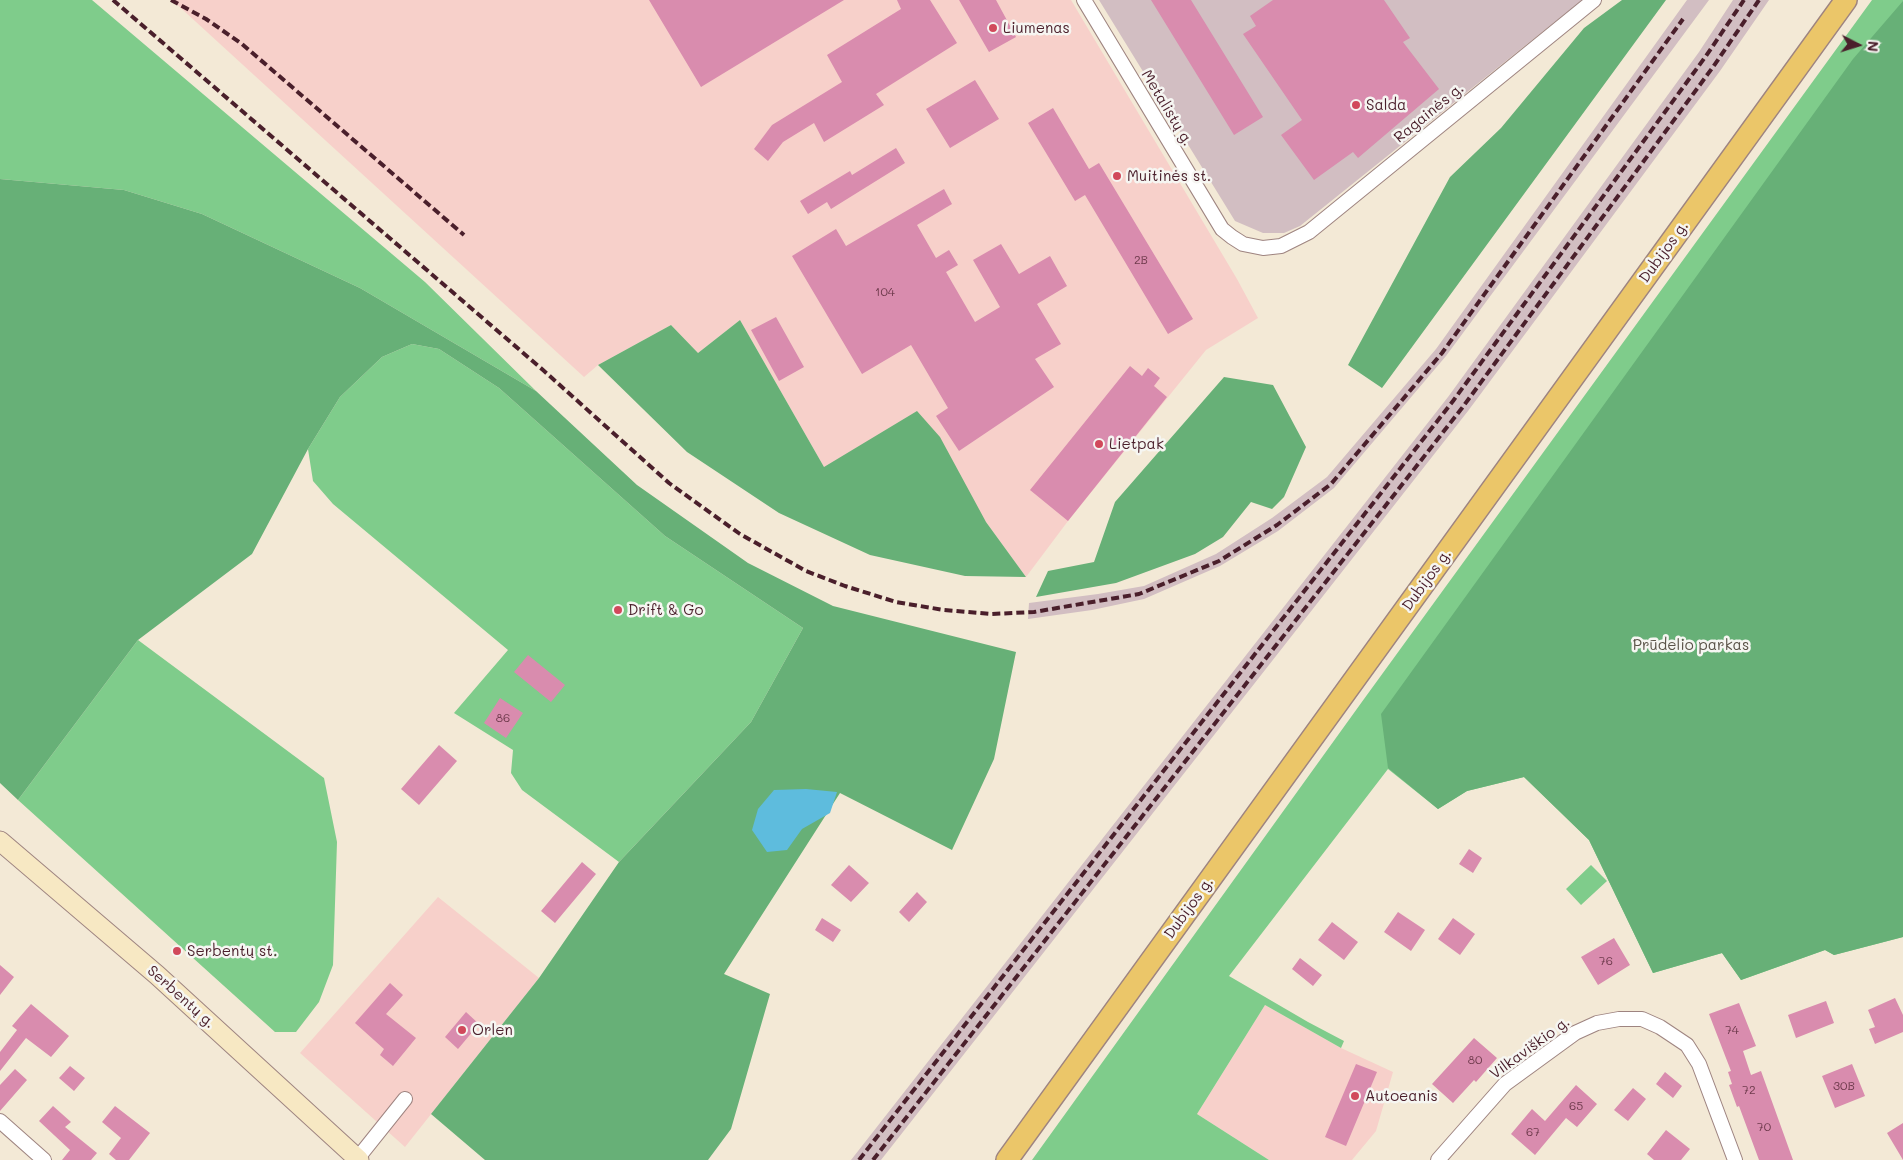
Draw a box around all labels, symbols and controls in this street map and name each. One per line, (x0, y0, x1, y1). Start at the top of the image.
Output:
place label: Liumenas (1003, 19, 1070, 37)
north arrow (1833, 20, 1883, 70)
marker: Liumenas (987, 22, 999, 34)
text: N (1864, 40, 1883, 52)
street label: Metalistų g. (1137, 67, 1197, 149)
street label: Ragainės g. (1390, 79, 1468, 147)
place label: Salda (1366, 96, 1406, 114)
marker: Salda (1350, 99, 1362, 111)
place label: Muitinės st. (1127, 167, 1211, 185)
marker: Muitinės st. (1111, 170, 1123, 182)
street label: Dubijos g. (1636, 218, 1692, 286)
house number: 2B (1134, 253, 1148, 267)
house number: 104 (875, 285, 895, 299)
place label: Lietpak (1109, 435, 1164, 453)
marker: Lietpak (1093, 438, 1105, 450)
street label: Dubijos g. (1399, 546, 1455, 614)
place label: Drift & Go (628, 601, 703, 619)
marker: Drift & Go (612, 604, 624, 616)
park label: Prūdelio parkas (1633, 636, 1749, 654)
house number: 86 (496, 711, 510, 725)
street label: Dubijos g. (1161, 874, 1217, 942)
place label: Serbentų st. (187, 942, 277, 960)
marker: Serbentų st. (171, 945, 183, 957)
house number: 76 (1599, 954, 1613, 968)
street label: Serbentų g. (143, 962, 219, 1032)
street label: Vilkaviškio g. (1486, 1013, 1574, 1083)
place label: Orlen (472, 1021, 513, 1039)
house number: 74 (1725, 1023, 1739, 1037)
marker: Orlen (456, 1024, 468, 1036)
house number: 80 (1468, 1053, 1482, 1067)
house number: 30B (1833, 1079, 1855, 1093)
house number: 72 (1742, 1083, 1756, 1097)
place label: Autoeanis (1365, 1087, 1438, 1105)
marker: Autoeanis (1349, 1090, 1361, 1102)
house number: 65 (1569, 1099, 1583, 1113)
house number: 70 (1757, 1120, 1771, 1134)
house number: 67 (1526, 1125, 1540, 1139)

